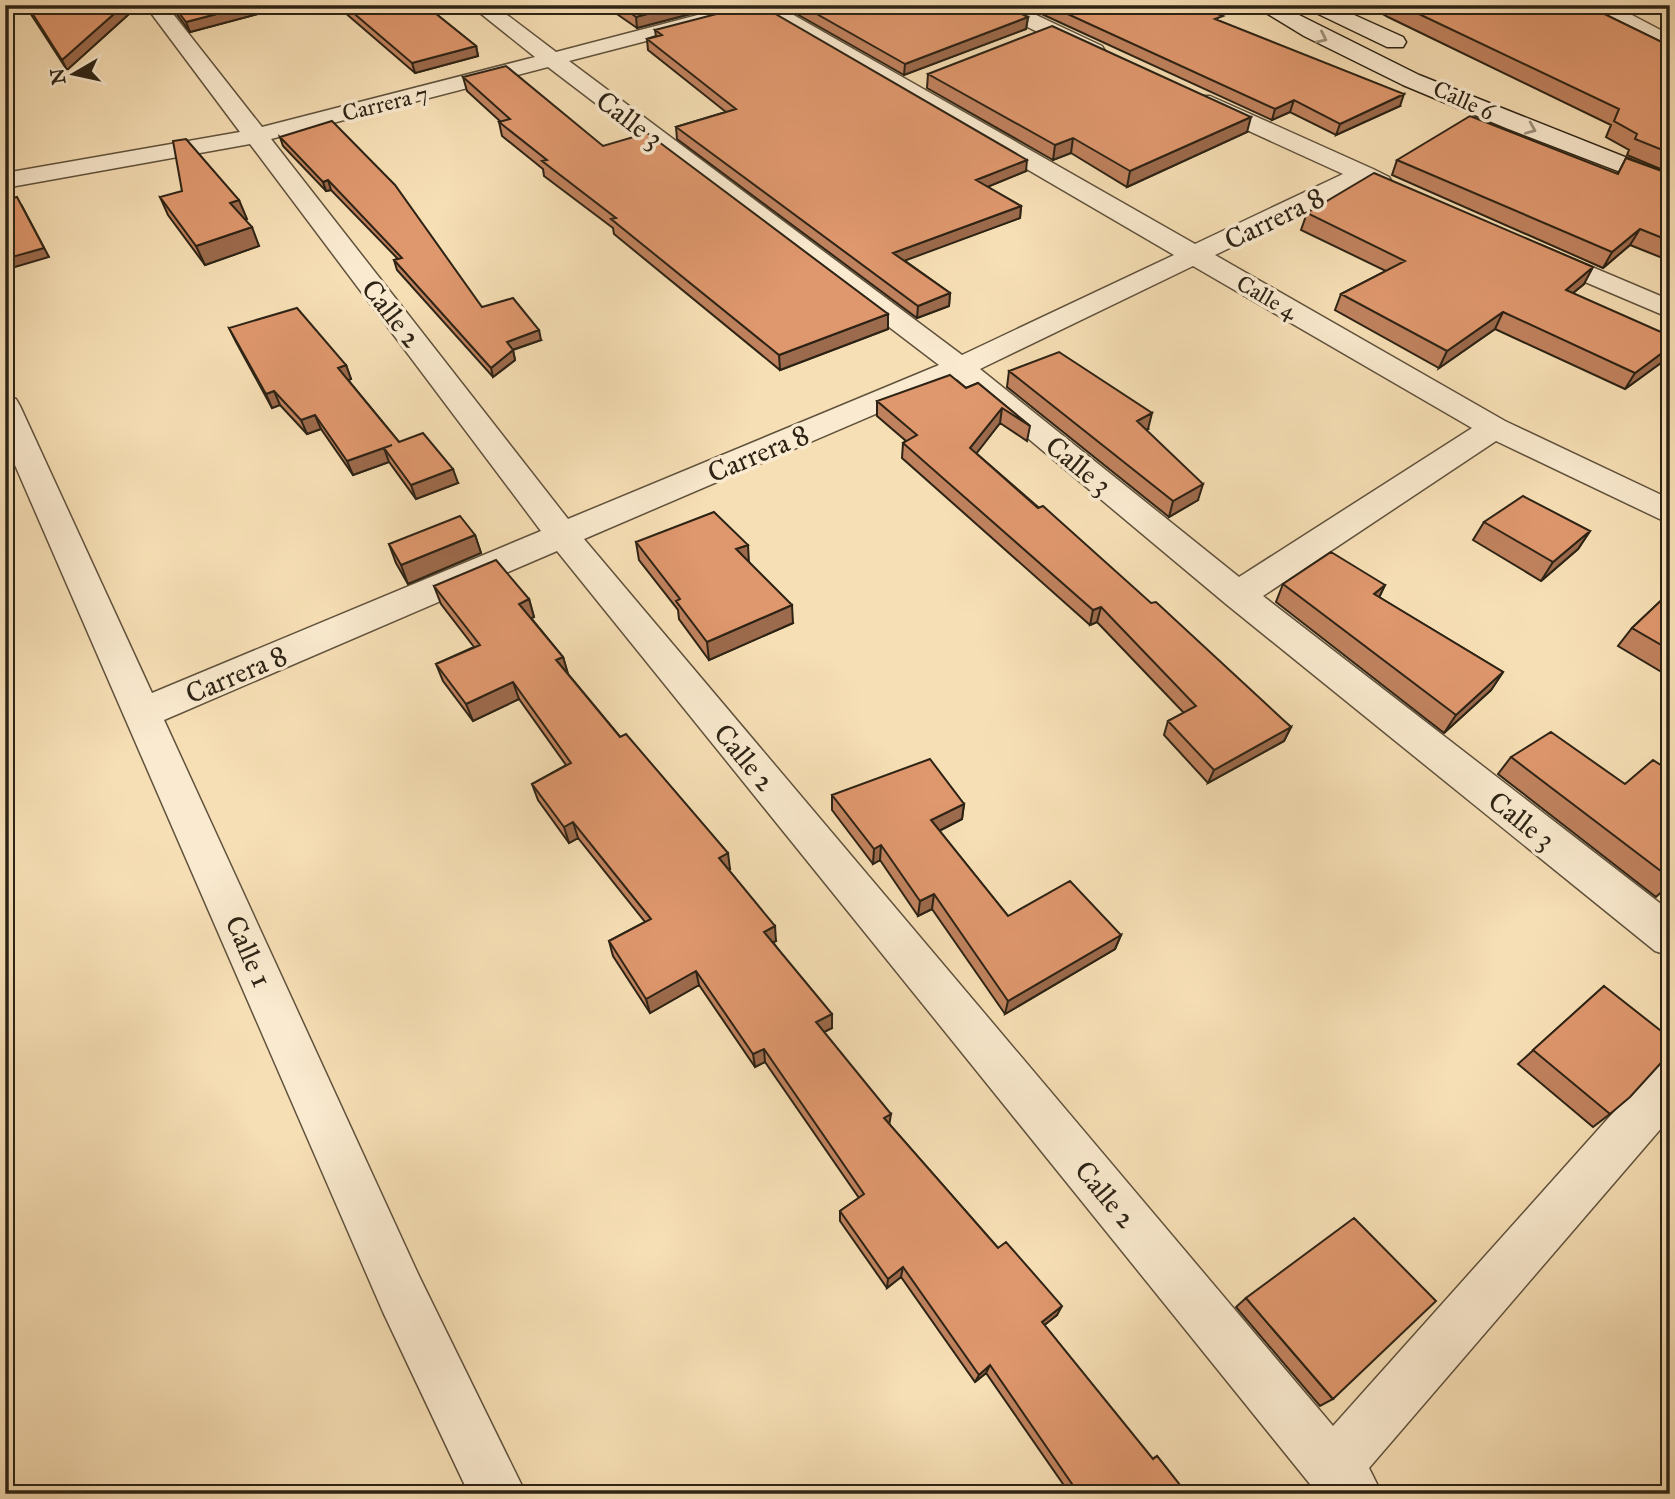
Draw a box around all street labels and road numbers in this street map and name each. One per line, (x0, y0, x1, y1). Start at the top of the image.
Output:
street label: Calle 6 (1429, 74, 1500, 126)
street label: Carrera 7 (339, 79, 431, 127)
street label: Calle 3 (589, 83, 670, 156)
street label: Carrera 8 (1219, 179, 1330, 258)
street label: Calle 4 (1232, 269, 1303, 326)
street label: Calle 2 (354, 272, 429, 355)
street label: Carrera 8 (702, 417, 814, 490)
street label: Calle 3 (1039, 428, 1119, 503)
street label: Carrera 8 (180, 638, 292, 711)
street label: Calle 2 (706, 716, 783, 798)
street label: Calle 3 (1481, 784, 1562, 857)
street label: Calle 1 (217, 910, 280, 992)
street label: Calle 2 (1067, 1153, 1144, 1235)

